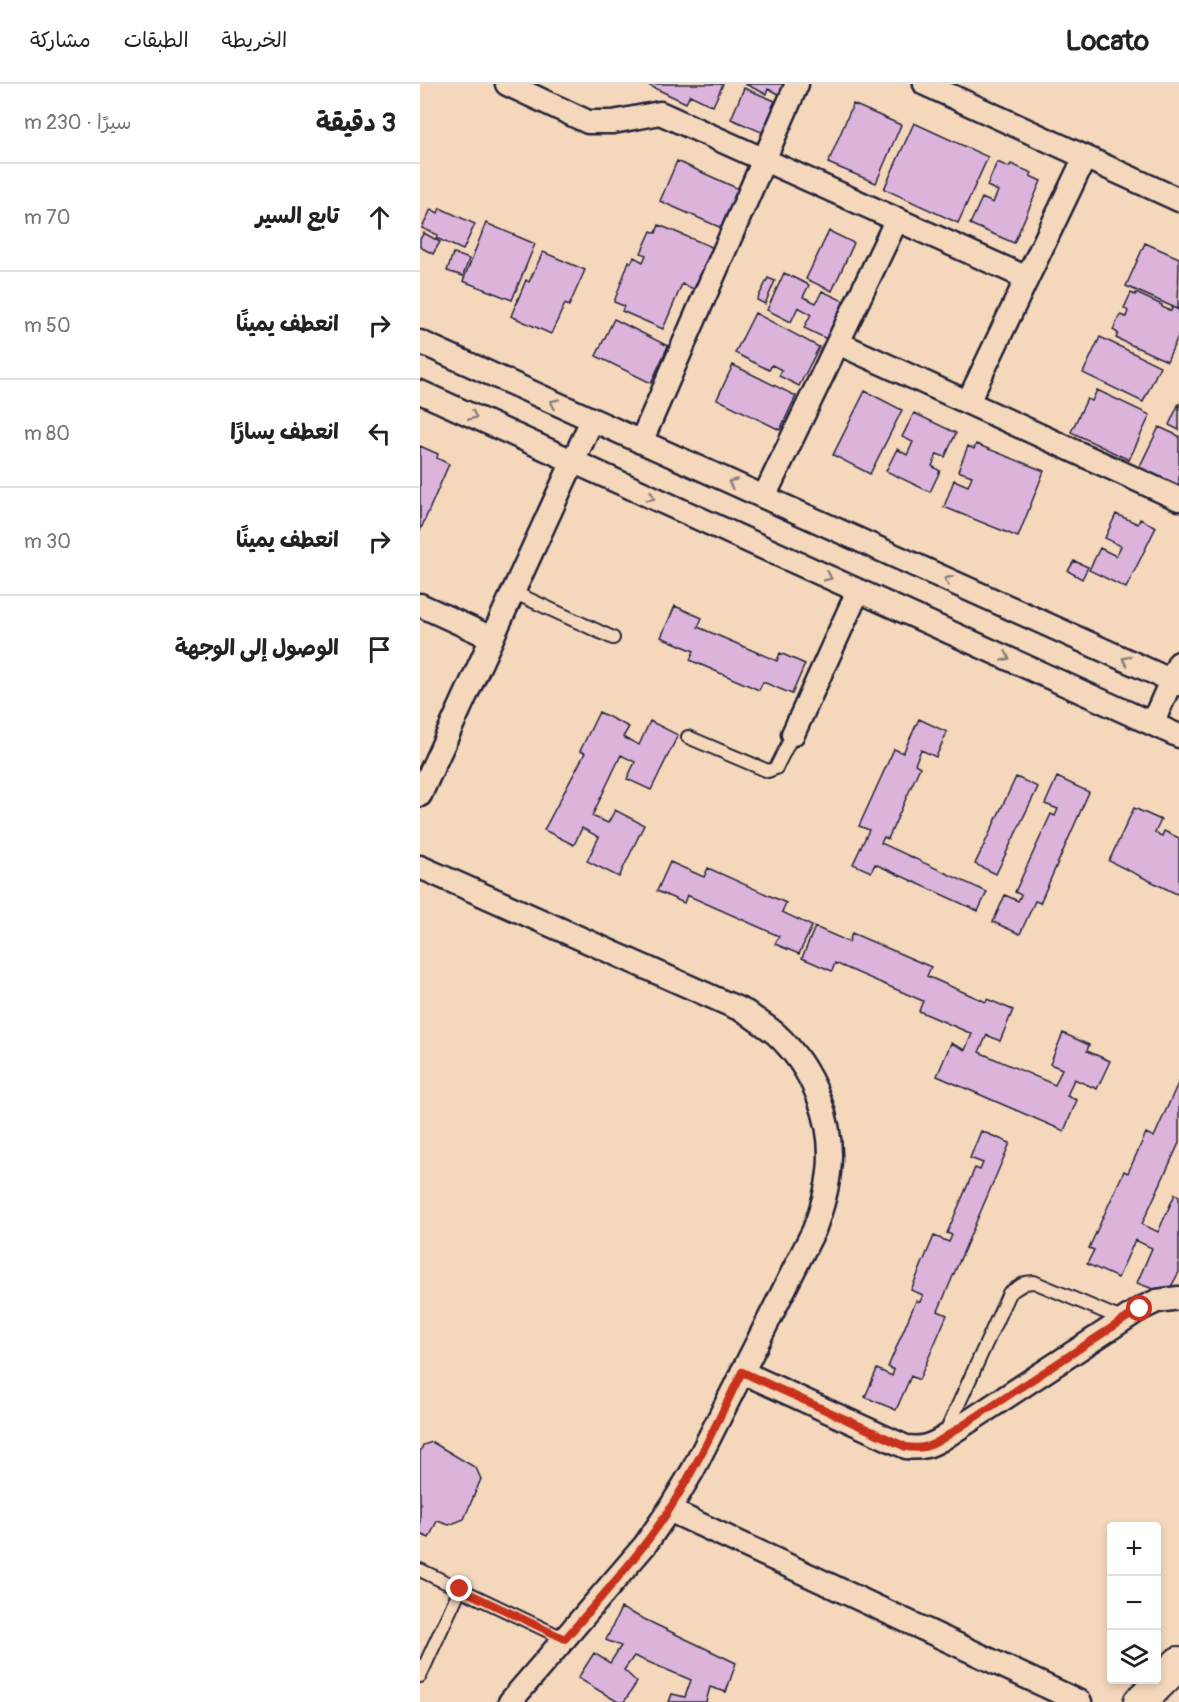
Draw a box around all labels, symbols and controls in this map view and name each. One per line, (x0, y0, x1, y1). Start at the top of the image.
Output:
text: Locato (1065, 24, 1149, 59)
text: مشاركة (30, 27, 91, 54)
text: الطبقات (124, 27, 189, 54)
text: الخريطة (222, 27, 287, 54)
text: 3 دقيقة (316, 107, 396, 139)
text: سيرًا · 230 m (24, 110, 131, 135)
icon: ahead (363, 201, 396, 234)
text: تابع السير (256, 202, 339, 230)
text: 70 m (24, 205, 70, 230)
icon: right (363, 309, 396, 342)
text: انعطف يمينًا (236, 310, 339, 338)
text: 50 m (24, 313, 71, 338)
one-way arrow (550, 398, 561, 410)
one-way arrow (467, 409, 478, 421)
icon: left (363, 417, 396, 450)
text: انعطف يسارًا (230, 418, 339, 446)
text: 80 m (24, 421, 70, 446)
one-way arrow (727, 478, 738, 490)
one-way arrow (644, 489, 655, 501)
icon: right (363, 525, 396, 558)
text: انعطف يمينًا (236, 526, 339, 554)
text: 30 m (24, 529, 71, 554)
one-way arrow (822, 570, 833, 582)
one-way arrow (943, 576, 954, 588)
icon: arrive (363, 633, 396, 666)
text: الوصول إلى الوجهة (175, 634, 339, 662)
one-way arrow (1000, 650, 1011, 662)
one-way arrow (1121, 656, 1132, 668)
route start (1126, 1295, 1152, 1321)
map controls (1107, 1522, 1161, 1684)
button: + (1107, 1522, 1161, 1576)
route end (446, 1575, 472, 1601)
button: − (1107, 1576, 1161, 1630)
button: layers (1107, 1630, 1161, 1684)

